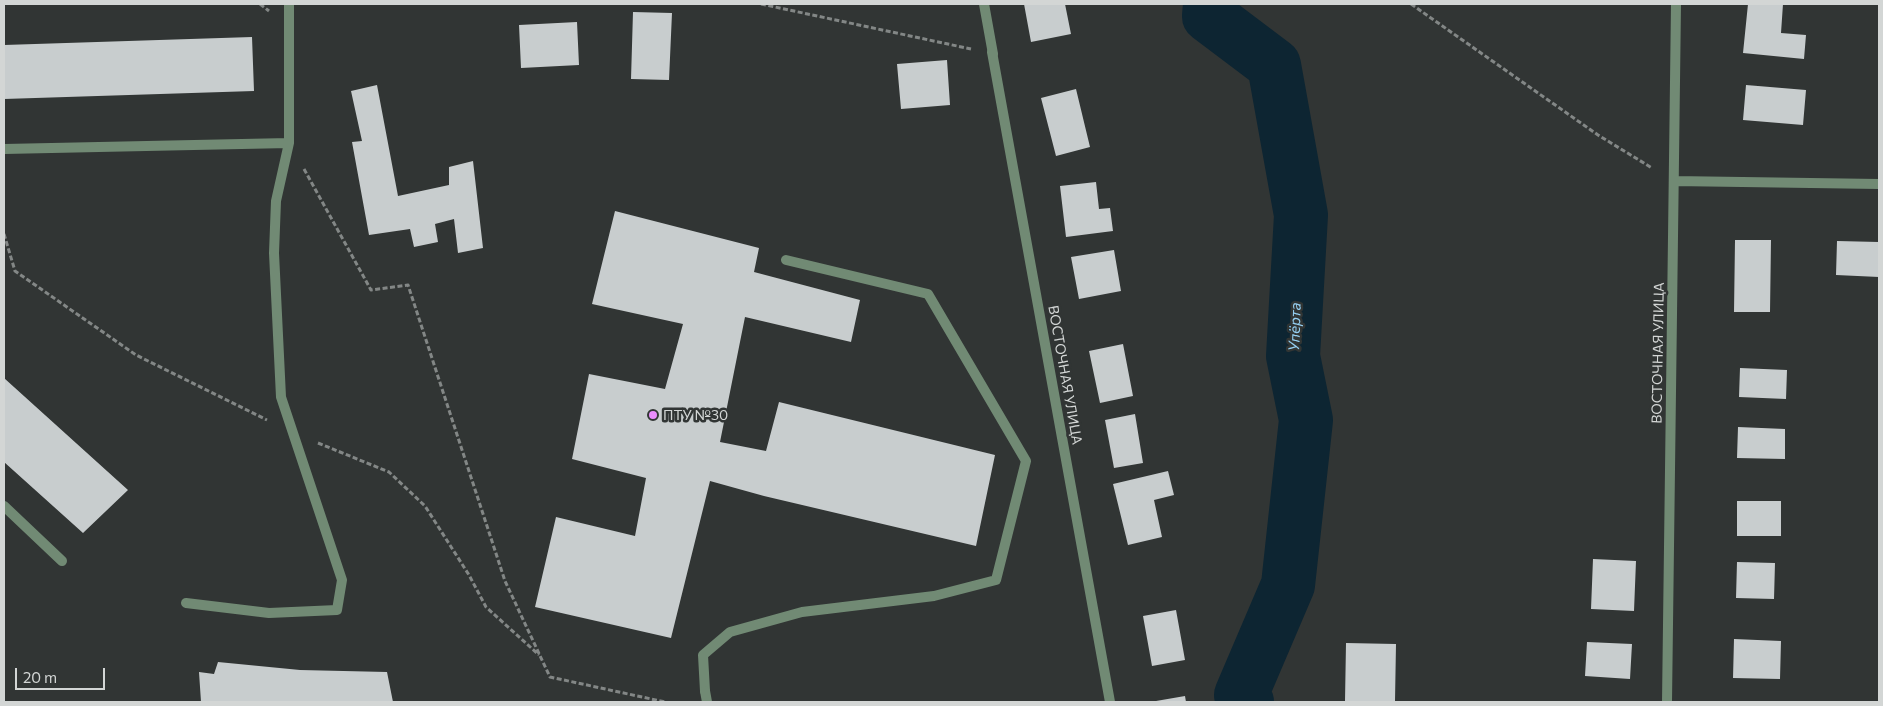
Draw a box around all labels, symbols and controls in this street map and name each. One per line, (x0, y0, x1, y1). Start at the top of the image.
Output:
street label: ВОСТОЧНАЯ УЛИЦА (1648, 282, 1668, 424)
water label: Упёрта (1285, 302, 1305, 352)
street label: ВОСТОЧНАЯ УЛИЦА (1044, 304, 1086, 446)
place label: ПТУ №30 (663, 407, 728, 423)
marker: ПТУ №30 (647, 409, 659, 421)
scale bar (18, 658, 108, 690)
text: 20 m (23, 668, 57, 686)

